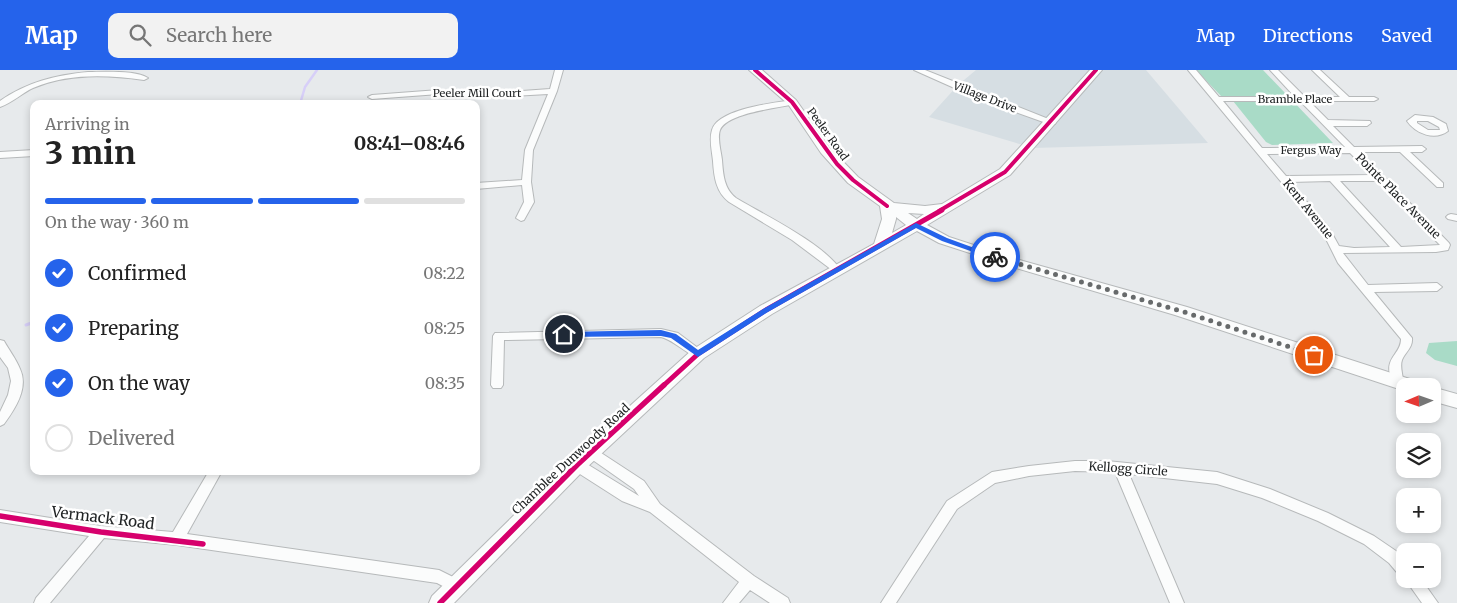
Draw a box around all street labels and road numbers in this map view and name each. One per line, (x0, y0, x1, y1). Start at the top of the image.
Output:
street label: Village Drive (950, 78, 1019, 116)
street label: Peeler Mill Court (433, 86, 522, 100)
street label: Bramble Place (1258, 92, 1333, 106)
street label: Peeler Road (804, 105, 852, 163)
street label: Fergus Way (1281, 143, 1342, 157)
street label: Pointe Place Avenue (1353, 150, 1444, 241)
street label: Kent Avenue (1280, 176, 1337, 241)
street label: Chamblee Dunwoody Road (509, 400, 633, 517)
street label: Kellogg Circle (1088, 458, 1168, 479)
street label: Vermack Road (50, 502, 156, 533)

